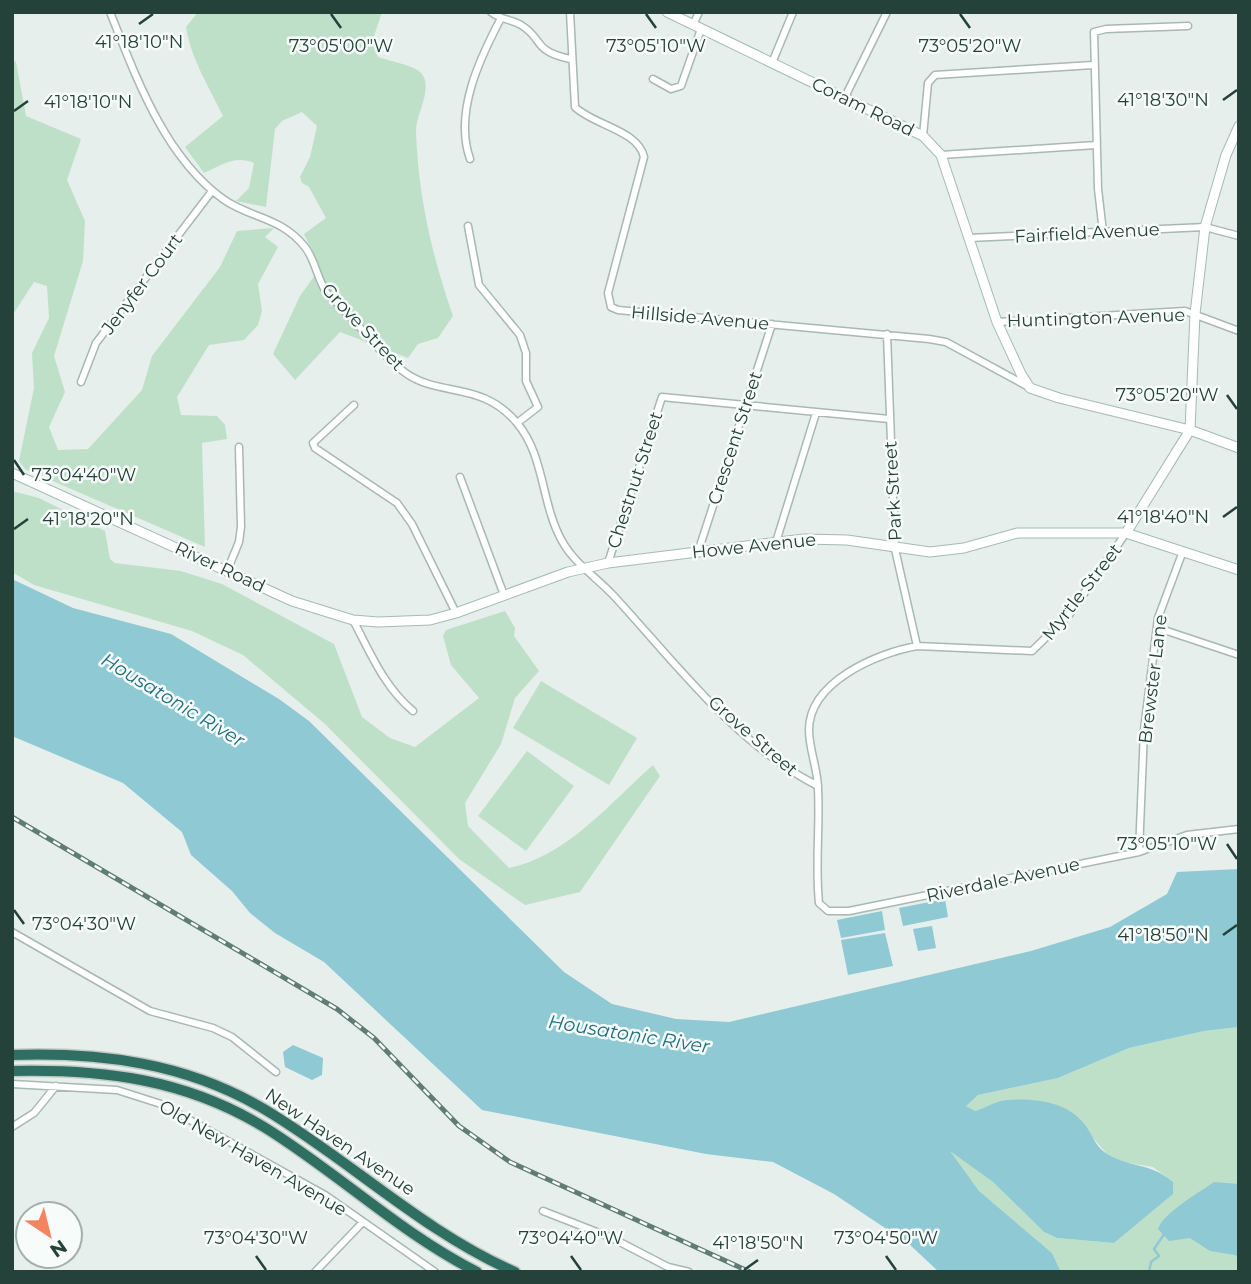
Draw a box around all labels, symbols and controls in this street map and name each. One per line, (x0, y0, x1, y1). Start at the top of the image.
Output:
text: 41°18'10"N (95, 31, 183, 53)
text: 73°05'00"W (289, 35, 393, 57)
text: 73°05'10"W (606, 35, 706, 57)
text: 73°05'20"W (918, 35, 1022, 57)
street label: Coram Road (808, 73, 918, 141)
text: 41°18'30"N (1117, 89, 1209, 111)
text: 41°18'10"N (44, 91, 132, 113)
street label: Fairfield Avenue (1014, 218, 1160, 248)
street label: Jenyfer Court (96, 229, 187, 340)
street label: Grove Street (317, 279, 409, 375)
street label: Hillside Avenue (630, 301, 770, 335)
street label: Huntington Avenue (1006, 304, 1186, 332)
street label: Crescent Street (703, 369, 767, 507)
text: 73°05'20"W (1115, 384, 1219, 406)
street label: Chestnut Street (603, 409, 667, 551)
street label: Park Street (879, 440, 907, 542)
text: 73°04'40"W (32, 464, 136, 486)
text: 41°18'40"N (1117, 506, 1209, 528)
text: 41°18'20"N (42, 508, 134, 530)
street label: Howe Avenue (691, 529, 817, 563)
street label: River Road (171, 536, 269, 598)
street label: Myrtle Street (1037, 539, 1127, 645)
street label: Brewster Lane (1134, 613, 1172, 745)
water label: Housatonic River (97, 648, 249, 752)
street label: Grove Street (704, 691, 802, 781)
text: 73°05'10"W (1117, 833, 1217, 855)
street label: Riverdale Avenue (924, 853, 1082, 907)
text: 73°04'30"W (32, 913, 136, 935)
text: 41°18'50"N (1117, 924, 1209, 946)
water label: Housatonic River (547, 1010, 712, 1058)
street label: New Haven Avenue (261, 1084, 419, 1200)
street label: Old New Haven Avenue (155, 1095, 351, 1221)
north arrow (14, 1200, 84, 1270)
text: 73°04'30"W (204, 1227, 308, 1249)
text: 73°04'40"W (519, 1227, 623, 1249)
text: 73°04'50"W (834, 1227, 938, 1249)
text: 41°18'50"N (712, 1232, 804, 1254)
text: N (46, 1235, 71, 1262)

